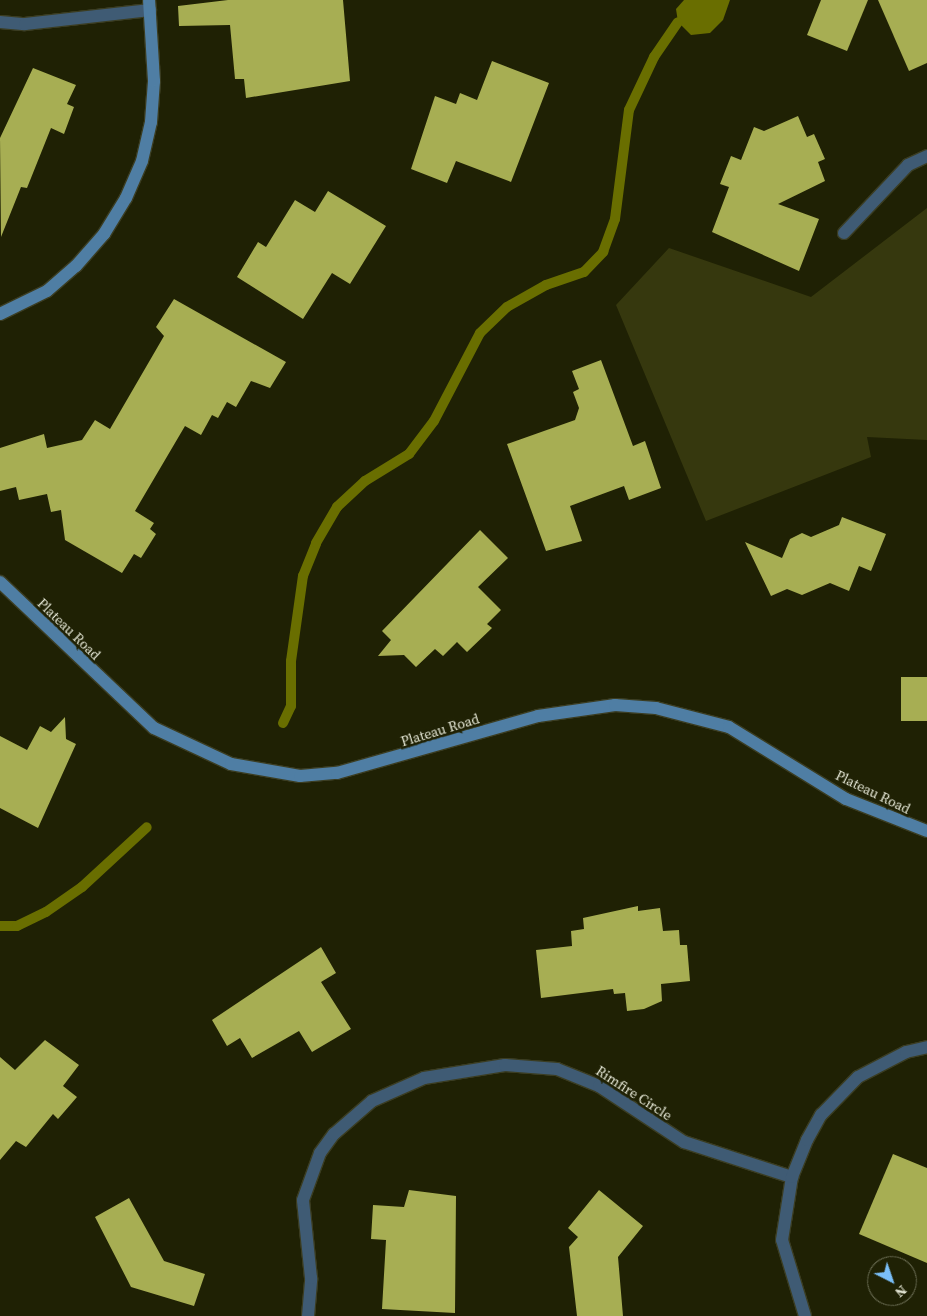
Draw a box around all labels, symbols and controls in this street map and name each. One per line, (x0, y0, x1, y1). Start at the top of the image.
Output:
street label: Plateau Road (34, 595, 104, 663)
street label: Plateau Road (399, 710, 481, 750)
street label: Plateau Road (833, 767, 913, 817)
street label: Rimfire Circle (593, 1062, 675, 1124)
north arrow (867, 1256, 917, 1306)
text: N (891, 1281, 912, 1302)

